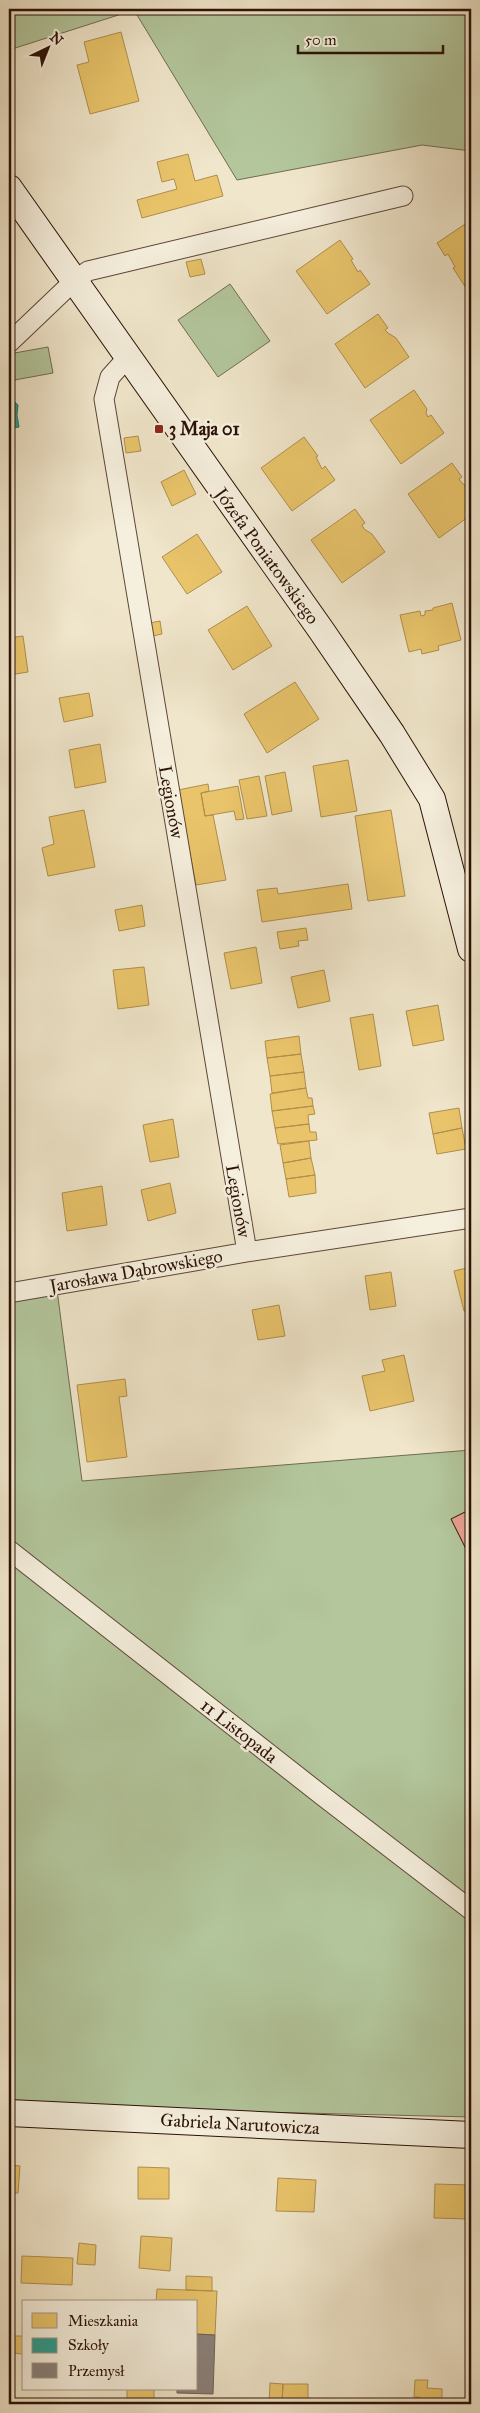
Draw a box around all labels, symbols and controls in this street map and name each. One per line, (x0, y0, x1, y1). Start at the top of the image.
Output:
north arrow (22, 22, 72, 72)
scale bar (298, 22, 442, 54)
text: N (46, 29, 67, 49)
text: 50 m (305, 31, 337, 49)
place label: 3 Maja 01 (169, 418, 240, 441)
marker: 3 Maja 01 (153, 423, 165, 435)
street label: Józefa Poniatowskiego (208, 482, 324, 629)
street label: Legionów (153, 764, 188, 841)
street label: Legionów (220, 1163, 255, 1240)
street label: Jarosława Dąbrowskiego (46, 1245, 224, 1298)
street label: 11 Listopada (196, 1694, 282, 1768)
street label: Gabriela Narutowicza (160, 2109, 321, 2139)
legend (22, 2300, 198, 2390)
text: Mieszkania (68, 2312, 139, 2330)
text: Szkoły (68, 2336, 110, 2354)
text: Przemysł (68, 2362, 125, 2380)

